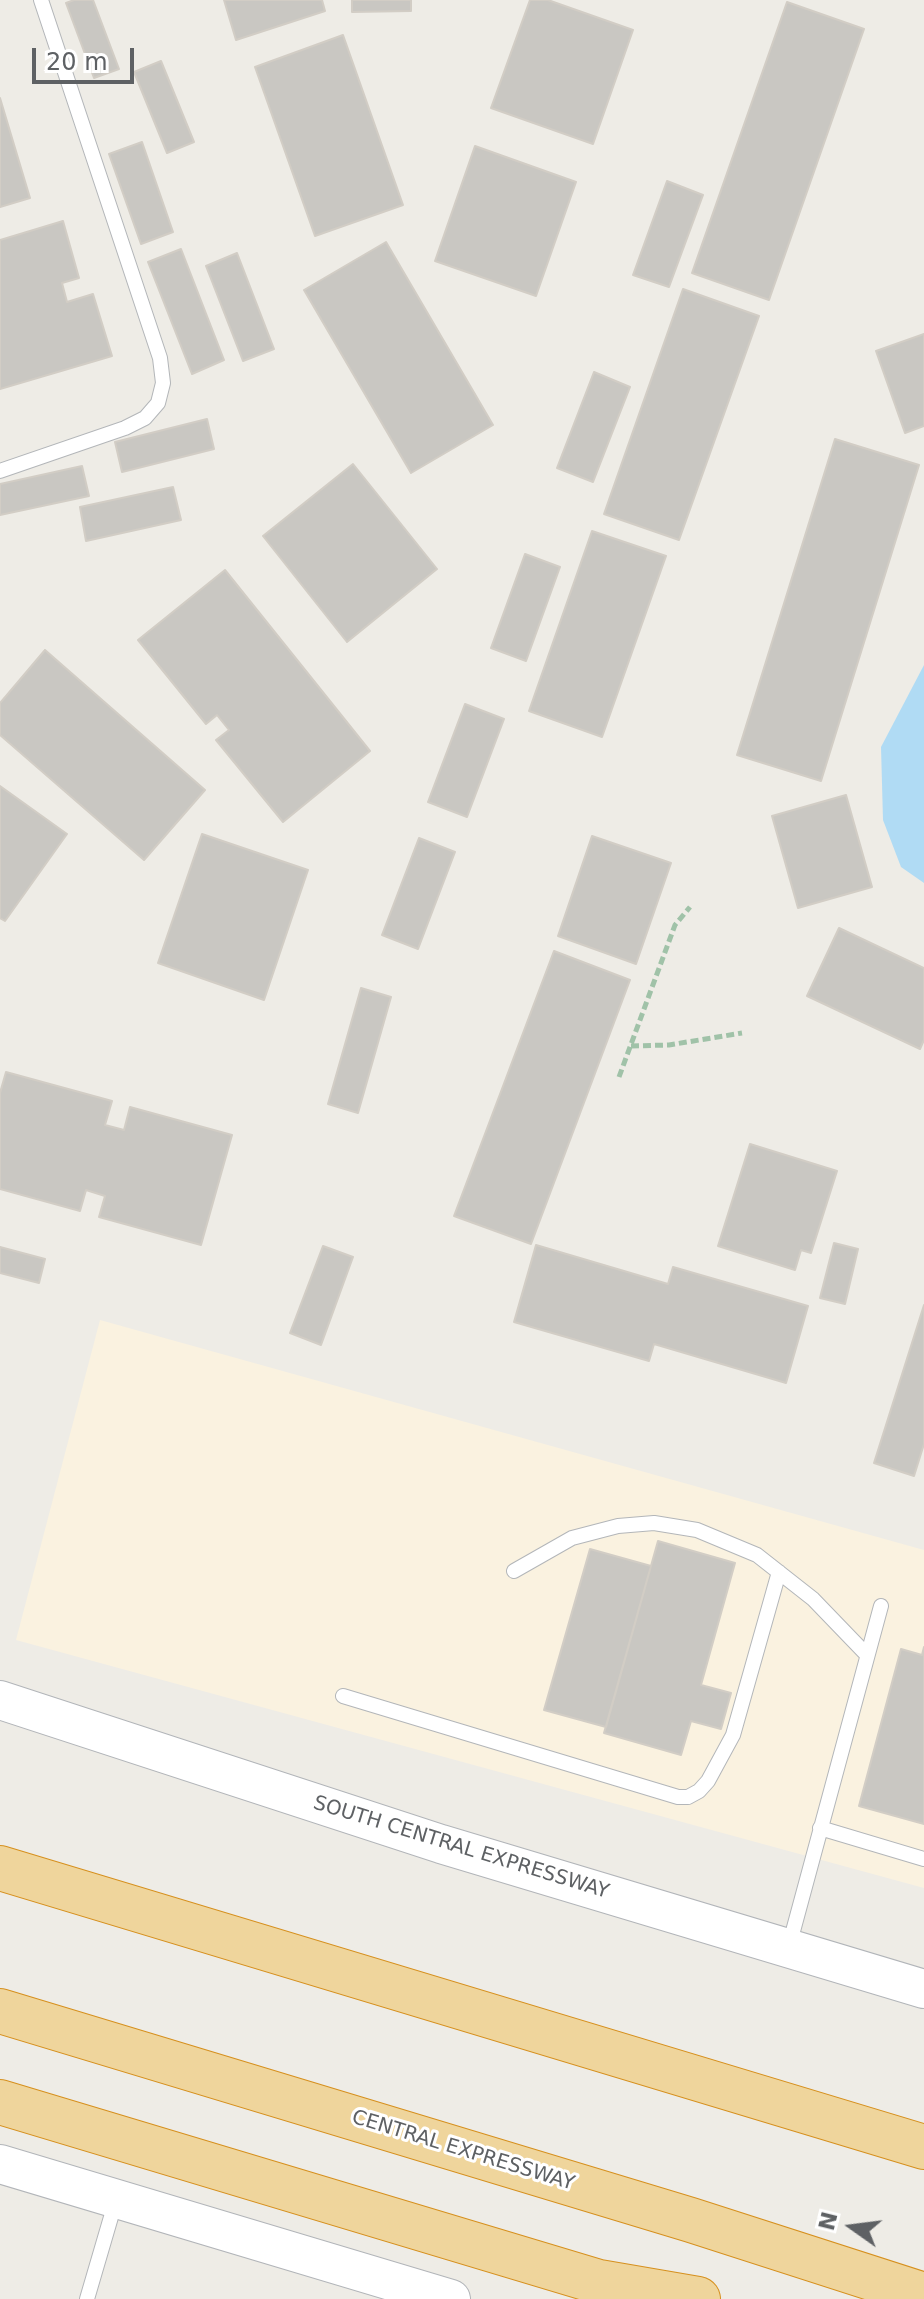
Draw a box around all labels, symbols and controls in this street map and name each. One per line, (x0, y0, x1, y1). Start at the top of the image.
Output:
scale bar (36, 32, 138, 82)
text: 20 m (46, 48, 108, 76)
street label: SOUTH CENTRAL EXPRESSWAY (310, 1791, 612, 1905)
street label: CENTRAL EXPRESSWAY (349, 2106, 577, 2196)
north arrow (812, 2187, 892, 2267)
text: N (814, 2209, 843, 2233)

